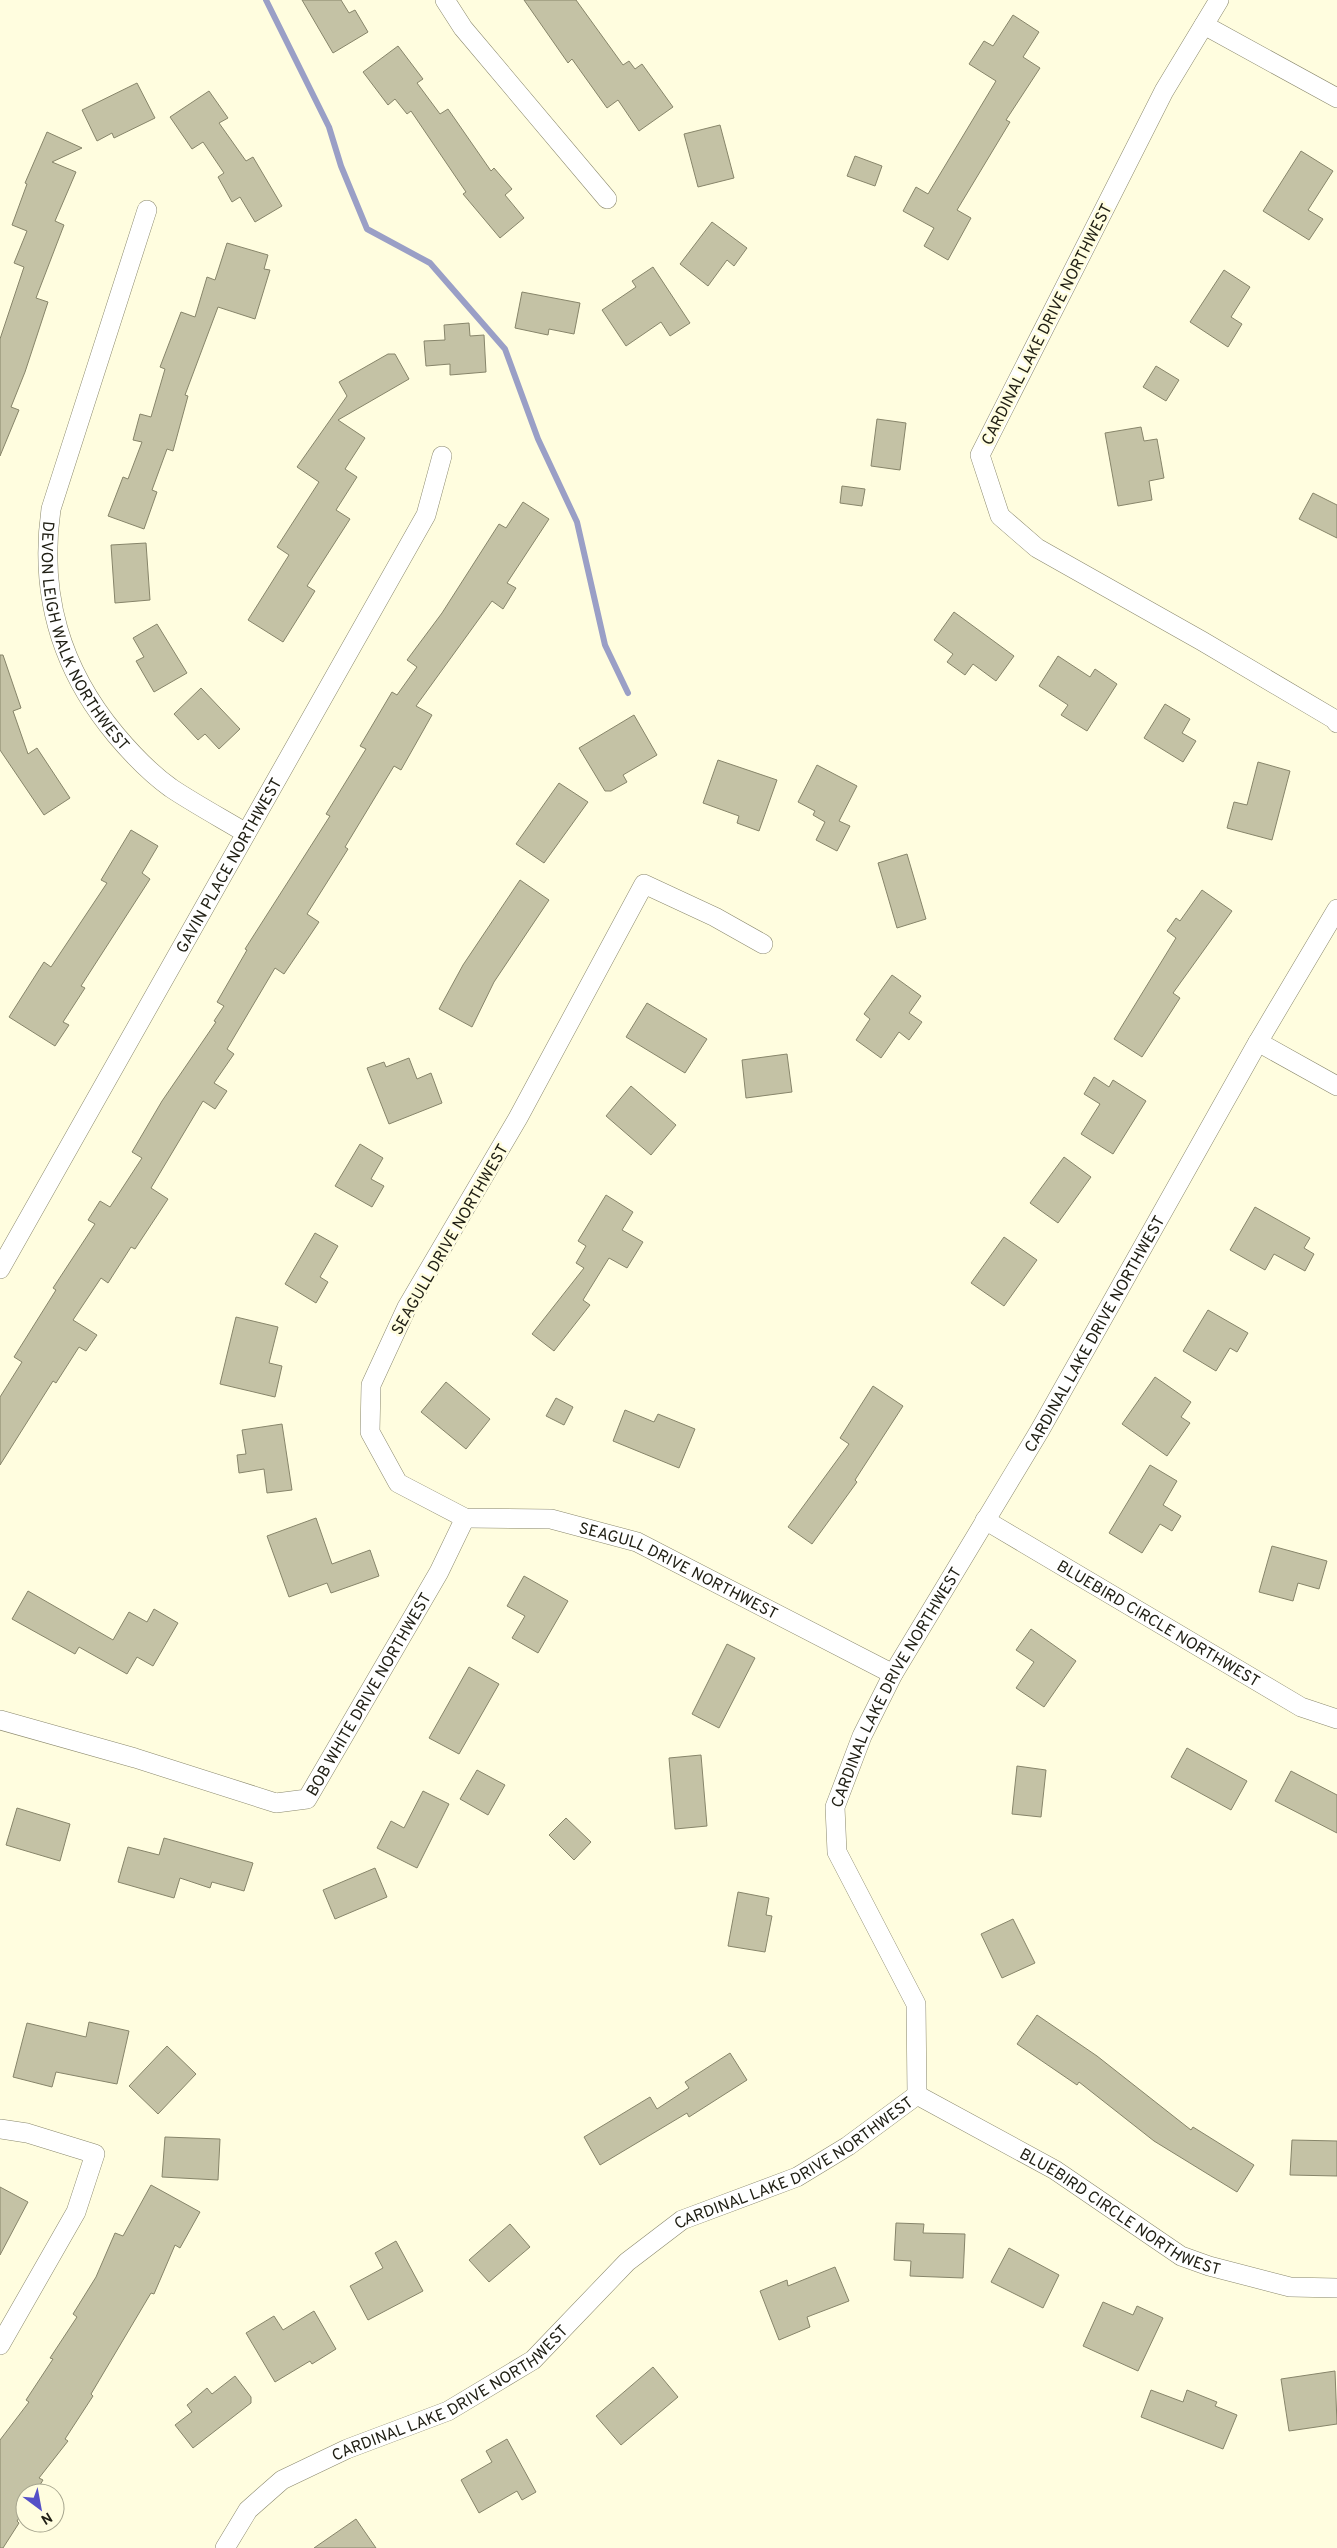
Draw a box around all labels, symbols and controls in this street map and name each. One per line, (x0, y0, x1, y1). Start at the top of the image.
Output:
street label: CARDINAL LAKE DRIVE NORTHWEST (978, 201, 1118, 449)
street label: DEVON LEIGH WALK NORTHWEST (36, 520, 133, 756)
street label: GAVIN PLACE NORTHWEST (173, 775, 287, 957)
street label: SEAGULL DRIVE NORTHWEST (388, 1141, 514, 1339)
street label: CARDINAL LAKE DRIVE NORTHWEST (1021, 1213, 1170, 1457)
street label: SEAGULL DRIVE NORTHWEST (576, 1519, 781, 1625)
street label: BLUEBIRD CIRCLE NORTHWEST (1053, 1557, 1263, 1692)
street label: CARDINAL LAKE DRIVE NORTHWEST (828, 1564, 967, 1811)
street label: BOB WHITE DRIVE NORTHWEST (303, 1590, 437, 1800)
street label: CARDINAL LAKE DRIVE NORTHWEST (671, 2093, 918, 2234)
street label: BLUEBIRD CIRCLE NORTHWEST (1016, 2145, 1223, 2281)
street label: CARDINAL LAKE DRIVE NORTHWEST (329, 2322, 573, 2467)
north arrow (15, 2483, 65, 2533)
text: N (37, 2508, 55, 2528)

